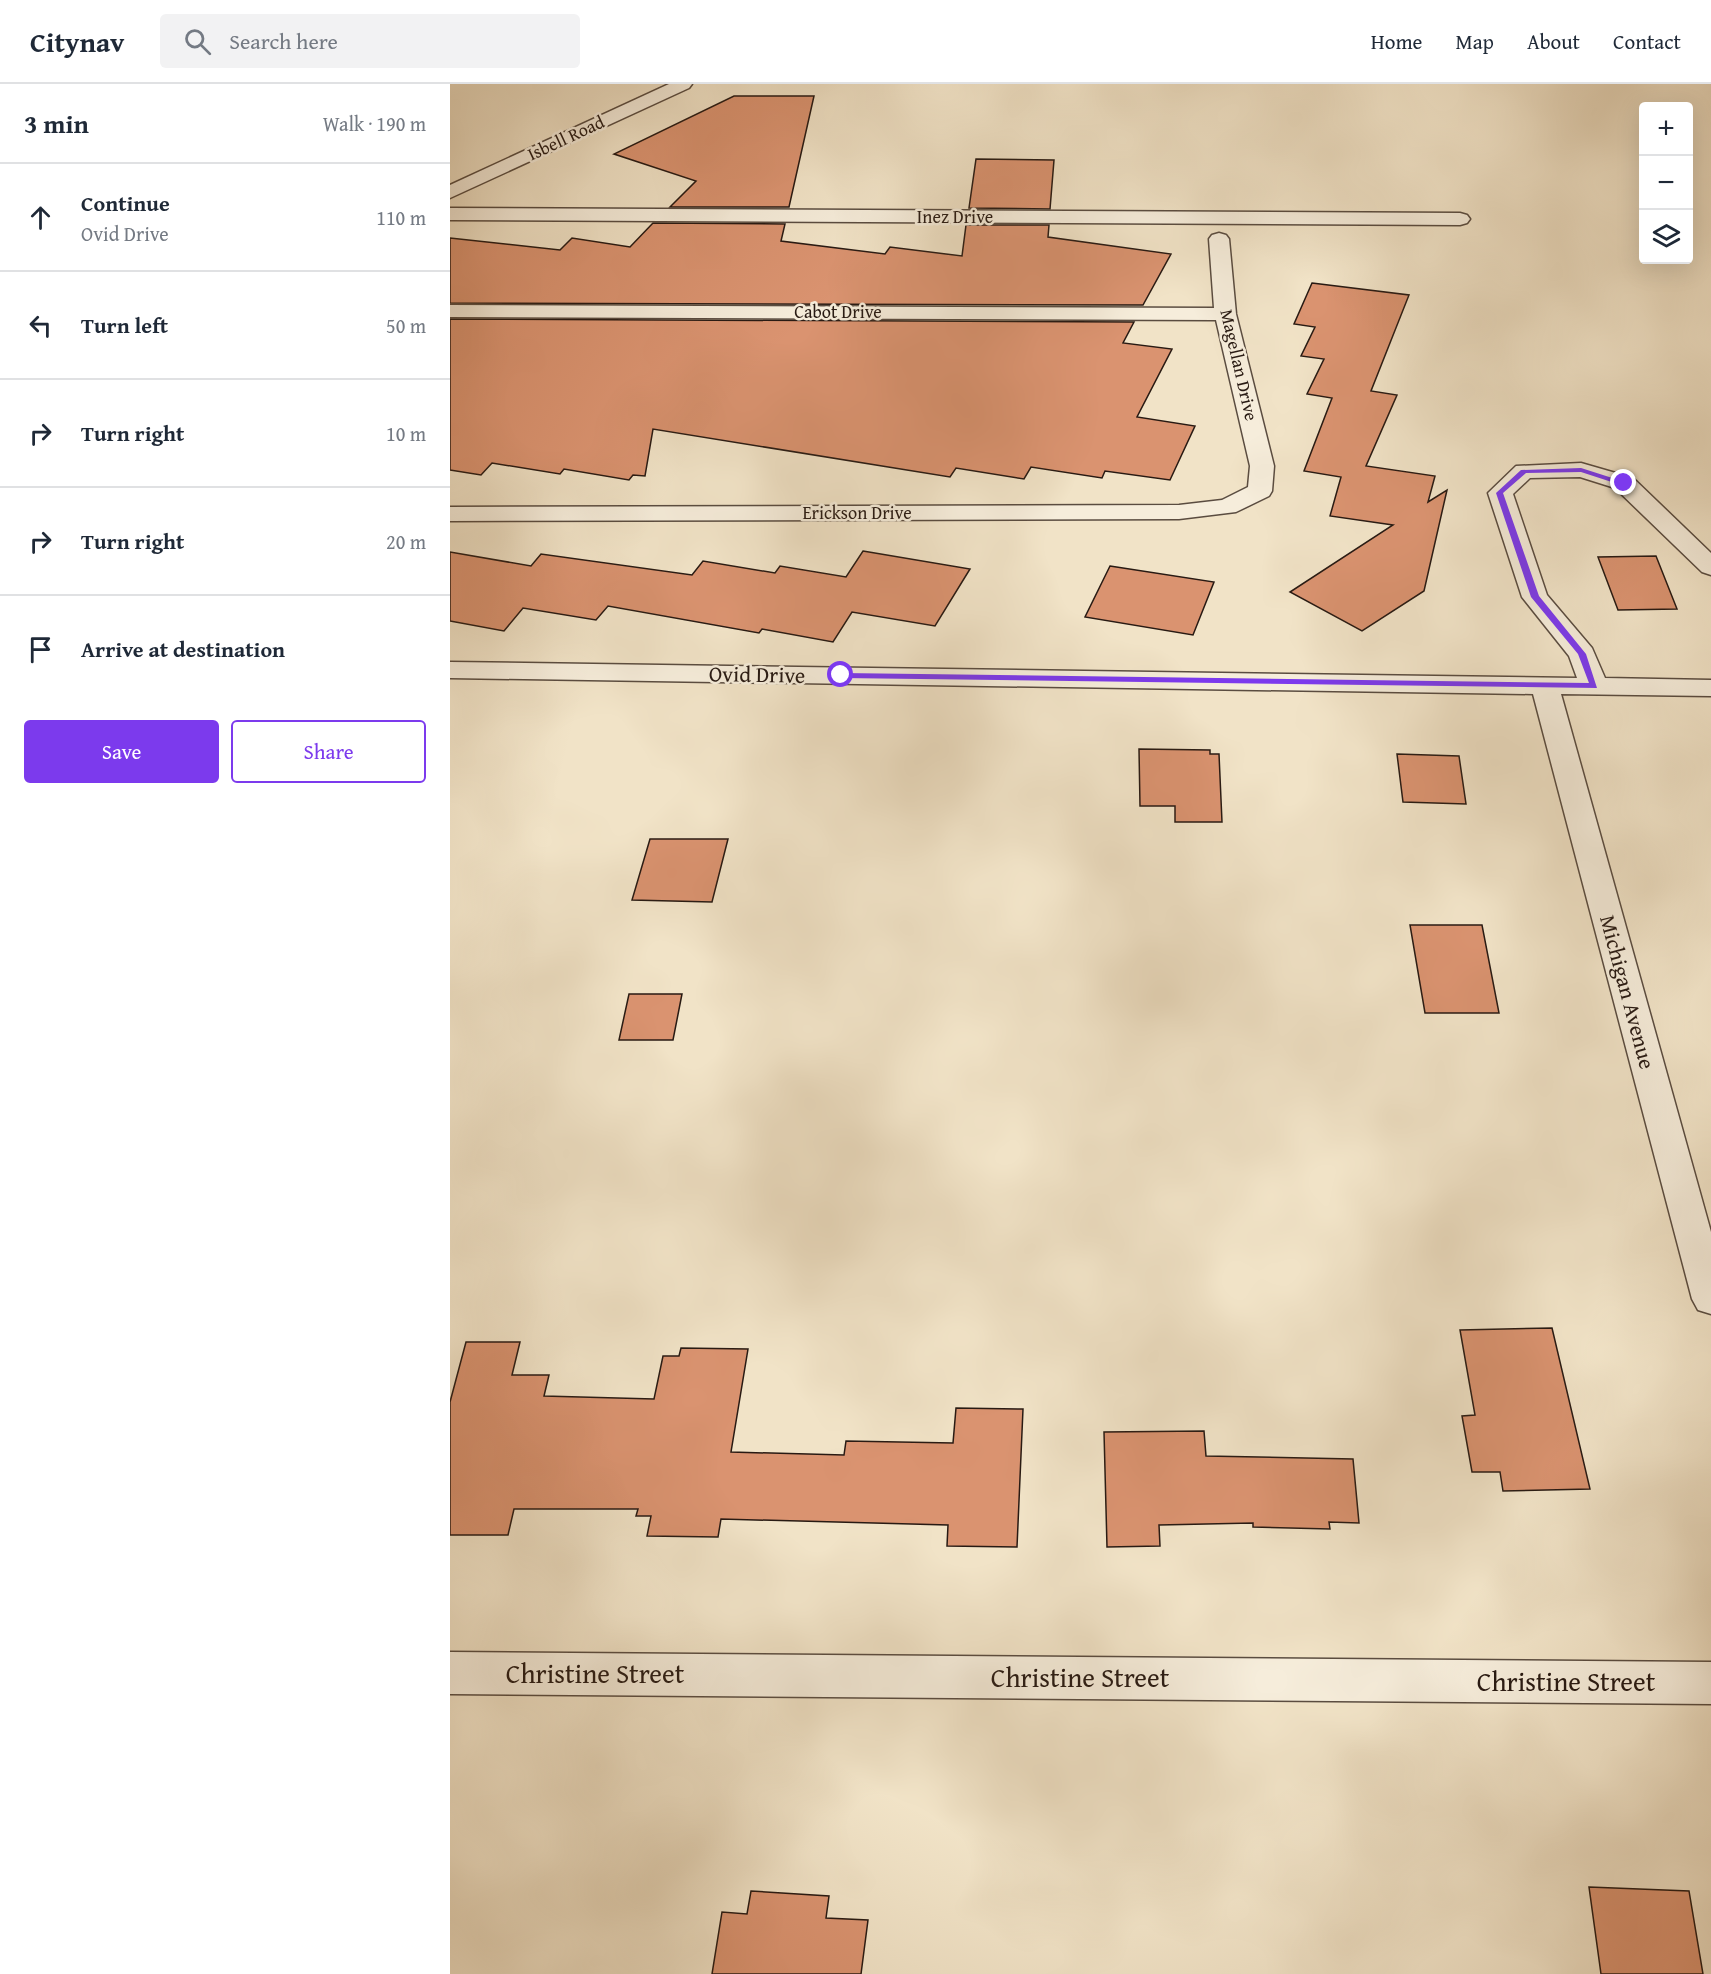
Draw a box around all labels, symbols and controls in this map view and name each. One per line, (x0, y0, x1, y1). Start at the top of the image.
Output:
search box (160, 14, 580, 68)
text: Citynav (30, 21, 124, 62)
icon: search (181, 25, 214, 58)
text: Search here (229, 25, 338, 57)
text: Home (1371, 26, 1422, 57)
text: Map (1455, 26, 1494, 57)
text: About (1527, 26, 1580, 57)
text: Contact (1613, 26, 1681, 57)
map controls (1639, 102, 1693, 264)
button: + (1639, 102, 1693, 156)
text: 3 min (24, 104, 89, 143)
street label: Isbell Road (523, 108, 609, 167)
text: Walk · 190 m (323, 109, 426, 138)
button: − (1639, 156, 1693, 210)
text: Continue (81, 187, 170, 219)
icon: ahead (24, 201, 57, 234)
text: 110 m (376, 203, 426, 232)
street label: Inez Drive (917, 203, 993, 230)
button: layers (1639, 210, 1693, 264)
text: Ovid Drive (81, 219, 169, 248)
street label: Cabot Drive (794, 298, 882, 325)
street label: Magellan Drive (1214, 306, 1265, 423)
icon: left (24, 309, 57, 342)
text: Turn left (81, 309, 168, 341)
text: 50 m (386, 311, 426, 340)
icon: right (24, 417, 57, 450)
text: Turn right (81, 417, 184, 449)
text: 10 m (386, 419, 426, 448)
route end (1610, 469, 1636, 495)
street label: Erickson Drive (802, 499, 912, 526)
icon: right (24, 525, 57, 558)
text: Turn right (81, 525, 184, 557)
text: 20 m (386, 527, 426, 556)
icon: arrive (24, 633, 57, 666)
text: Arrive at destination (81, 633, 285, 665)
street label: Ovid Drive (709, 657, 805, 691)
route start (827, 661, 853, 687)
button: Save (24, 720, 219, 783)
button: Share (231, 720, 426, 783)
street label: Michigan Avenue (1592, 911, 1664, 1073)
street label: Christine Street (506, 1653, 685, 1693)
street label: Christine Street (991, 1657, 1170, 1697)
street label: Christine Street (1477, 1661, 1656, 1701)

